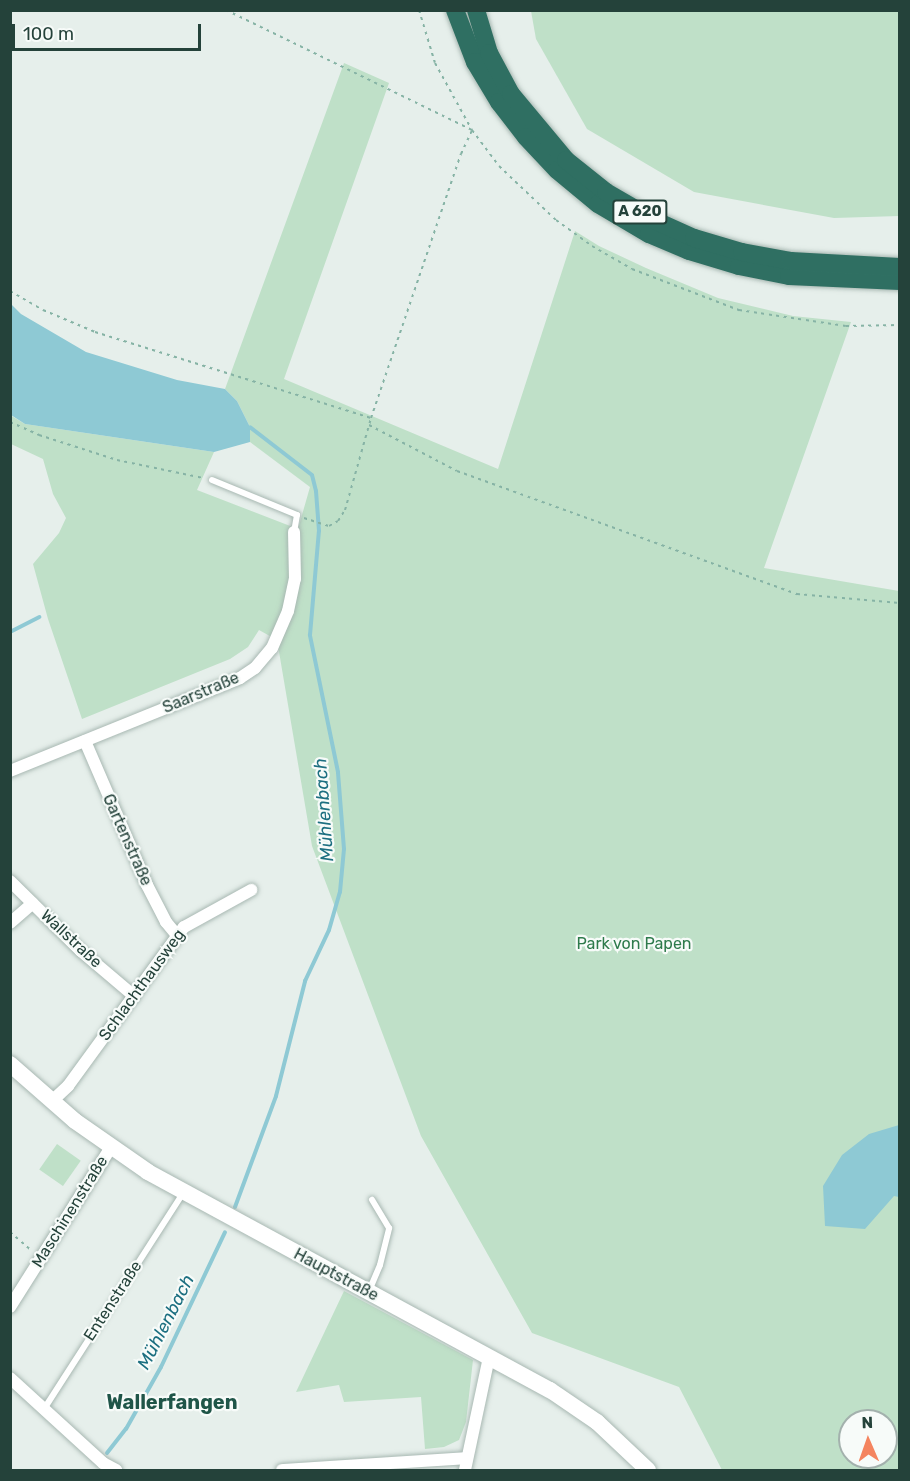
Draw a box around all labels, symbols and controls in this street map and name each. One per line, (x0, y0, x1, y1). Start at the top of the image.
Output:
scale bar (15, 12, 204, 50)
text: 100 m (23, 23, 74, 45)
road number: A 620 (612, 200, 668, 224)
street label: Saarstraße (160, 668, 242, 718)
water label: Mühlenbach (310, 758, 338, 862)
street label: Gartenstraße (98, 791, 156, 889)
street label: Wallstraße (36, 906, 106, 972)
street label: Schlachthausweg (95, 925, 189, 1045)
park label: Park von Papen (576, 934, 692, 954)
street label: Maschinenstraße (28, 1153, 112, 1271)
street label: Hauptstraße (290, 1245, 382, 1305)
street label: Entenstraße (80, 1257, 146, 1345)
water label: Mühlenbach (133, 1271, 199, 1373)
district label: Wallerfangen (106, 1390, 238, 1414)
north arrow (838, 1409, 898, 1469)
text: N (861, 1413, 874, 1432)

